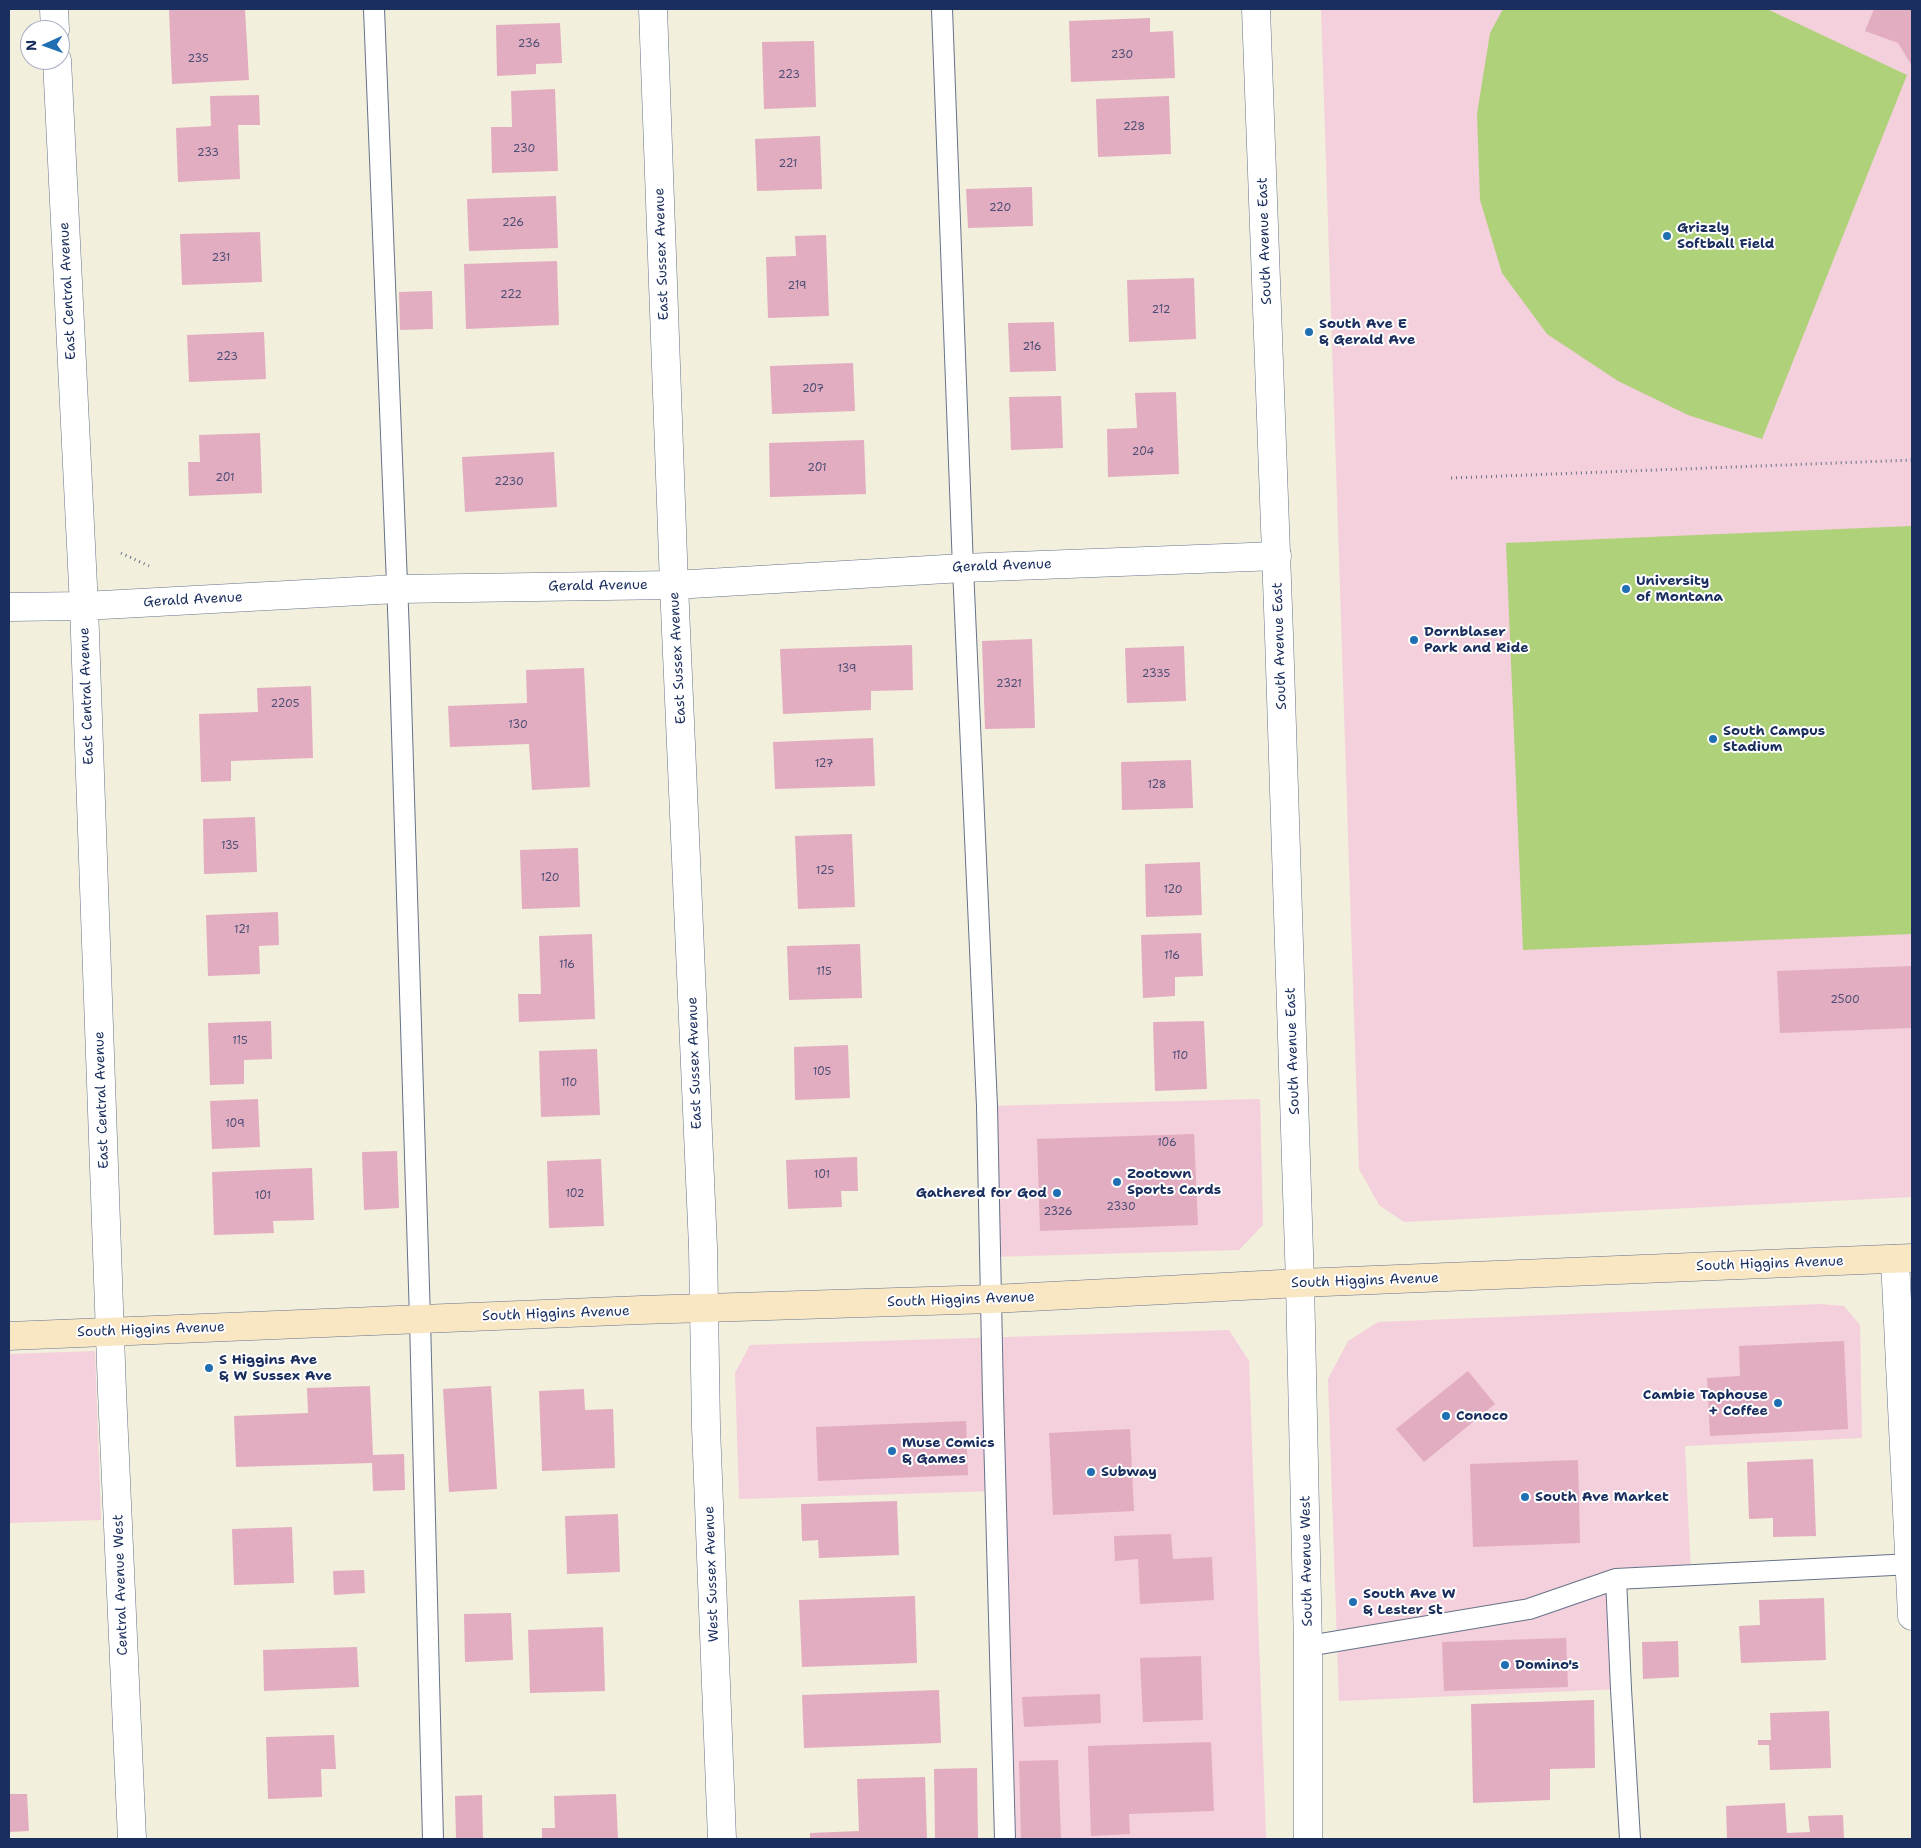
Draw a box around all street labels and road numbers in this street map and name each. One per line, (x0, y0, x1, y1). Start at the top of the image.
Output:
street label: South Avenue East (1254, 177, 1276, 305)
street label: East Sussex Avenue (651, 187, 673, 321)
street label: East Central Avenue (56, 222, 80, 360)
street label: Gerald Avenue (952, 556, 1052, 576)
street label: Gerald Avenue (548, 577, 648, 595)
street label: South Avenue East (1269, 582, 1291, 710)
street label: Gerald Avenue (143, 589, 243, 611)
street label: East Sussex Avenue (666, 591, 690, 725)
street label: East Central Avenue (76, 627, 98, 765)
street label: South Avenue East (1282, 987, 1304, 1115)
street label: East Sussex Avenue (684, 996, 706, 1130)
street label: East Central Avenue (91, 1031, 113, 1169)
street label: South Higgins Avenue (1696, 1253, 1844, 1275)
street label: South Higgins Avenue (1291, 1270, 1439, 1292)
street label: South Higgins Avenue (887, 1289, 1035, 1311)
street label: South Higgins Avenue (482, 1303, 630, 1325)
street label: South Higgins Avenue (77, 1319, 225, 1341)
street label: South Avenue West (1297, 1495, 1317, 1627)
street label: West Sussex Avenue (701, 1506, 723, 1642)
street label: Central Avenue West (110, 1514, 132, 1656)

